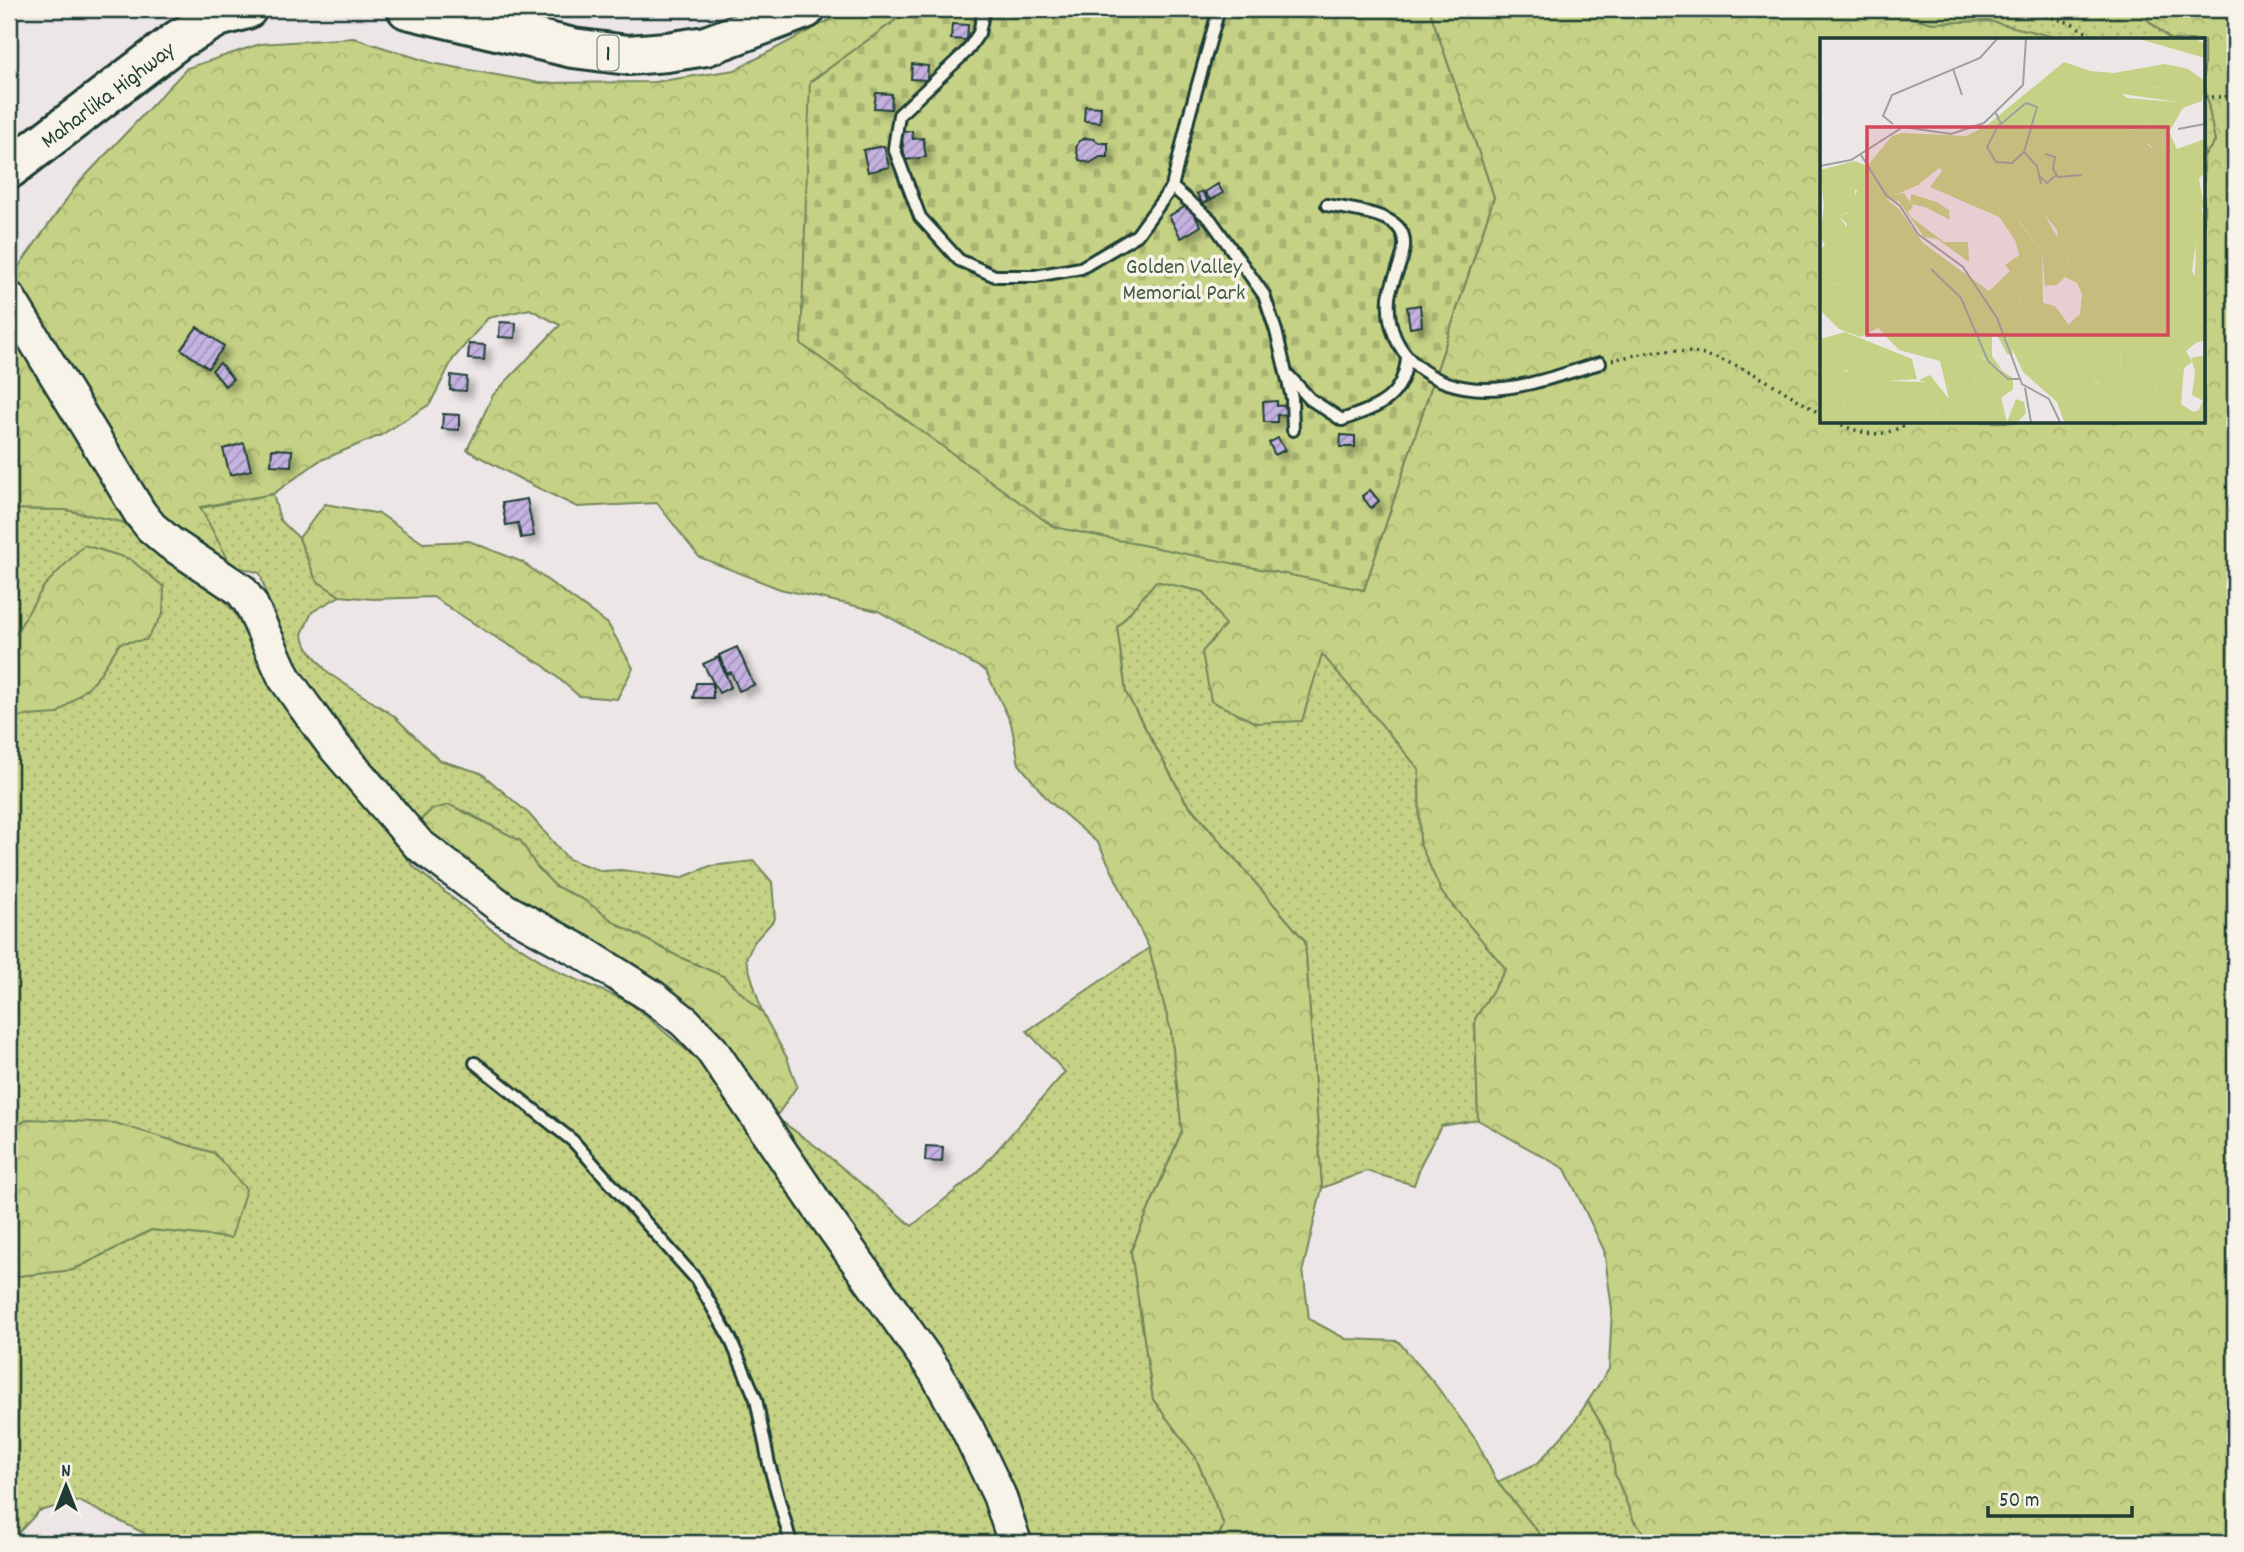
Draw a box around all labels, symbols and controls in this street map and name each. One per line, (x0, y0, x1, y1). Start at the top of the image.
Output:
street label: Maharlika Highway (35, 35, 184, 158)
road number: 1 (598, 36, 618, 70)
inset map (1820, 38, 2206, 424)
park label: Golden Valley Memorial Park (1122, 252, 1246, 311)
north arrow (32, 1450, 102, 1520)
text: N (61, 1459, 71, 1486)
scale bar (1988, 1475, 2132, 1519)
text: 50 m (1999, 1487, 2039, 1517)

